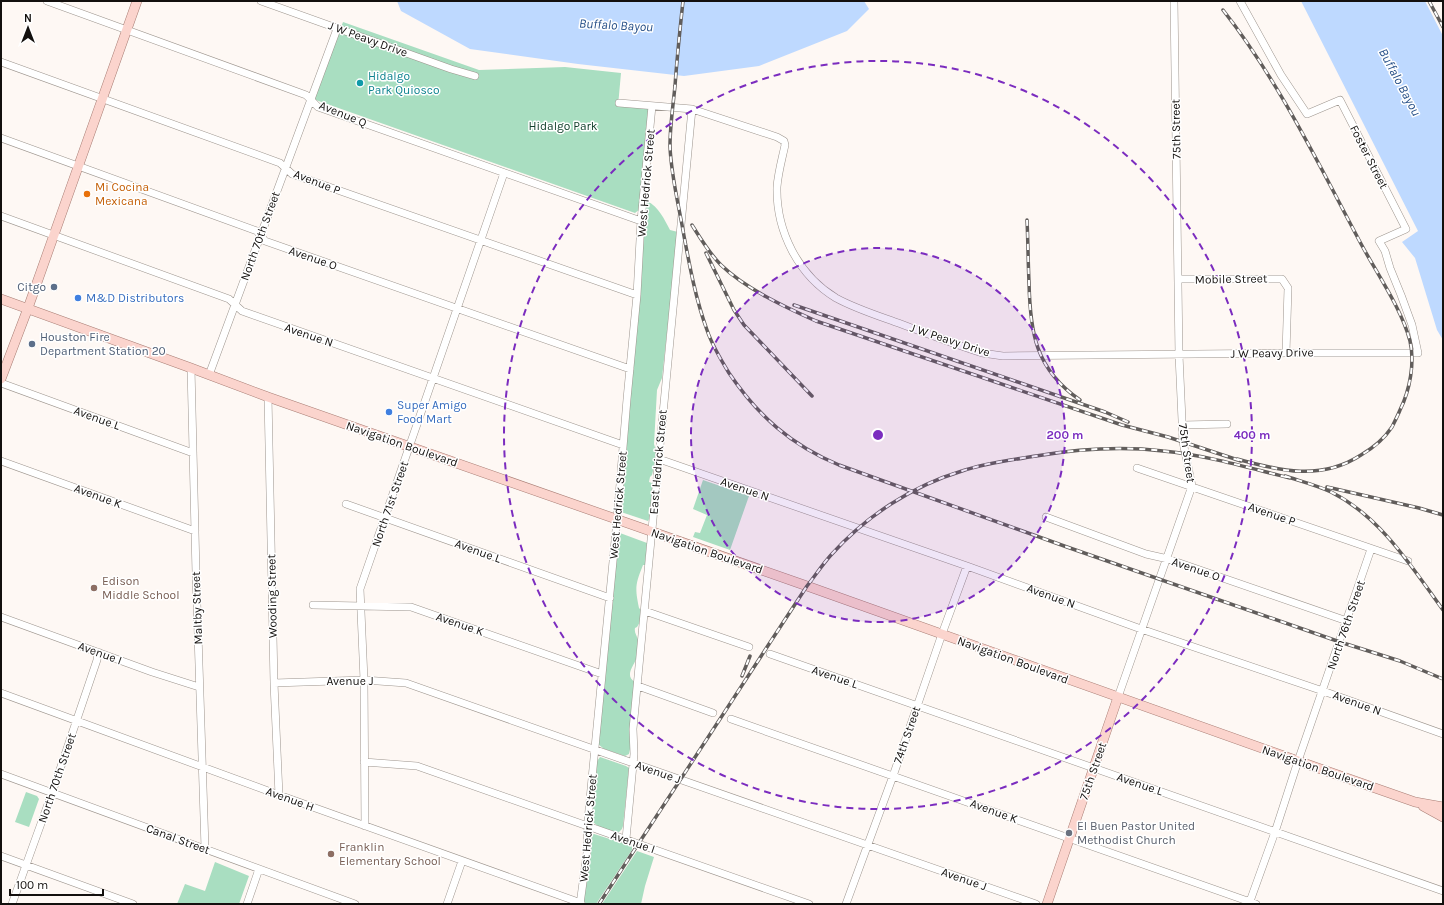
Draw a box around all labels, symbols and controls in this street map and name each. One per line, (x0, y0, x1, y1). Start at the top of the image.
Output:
north arrow (8, 8, 48, 48)
text: N (24, 12, 32, 25)
water label: Buffalo Bayou (578, 16, 654, 34)
street label: J W Peavy Drive (327, 18, 409, 60)
water label: Buffalo Bayou (1376, 46, 1424, 118)
place label: Hidalgo Park Quiosco (368, 69, 439, 97)
marker: Hidalgo Park Quiosco (355, 78, 365, 88)
street label: Avenue Q (317, 98, 369, 130)
street label: 75th Street (1168, 98, 1184, 159)
park label: Hidalgo Park (528, 119, 598, 133)
street label: Foster Street (1347, 123, 1391, 192)
street label: West Hedrick Street (634, 128, 658, 237)
street label: Avenue P (292, 167, 343, 197)
place label: Mi Cocina Mexicana (95, 180, 149, 208)
marker: Mi Cocina Mexicana (82, 189, 92, 199)
street label: North 70th Street (237, 189, 283, 283)
street label: Avenue O (287, 243, 339, 273)
street label: Mobile Street (1195, 271, 1268, 287)
place label: Citgo (17, 280, 46, 294)
marker: Citgo (49, 282, 59, 292)
place label: M&D Distributors (86, 291, 184, 305)
marker: M&D Distributors (73, 293, 83, 303)
street label: Avenue N (283, 320, 335, 350)
street label: J W Peavy Drive (908, 320, 992, 360)
place label: Houston Fire Department Station 20 (40, 330, 166, 358)
marker: Houston Fire Department Station 20 (27, 339, 37, 349)
street label: J W Peavy Drive (1230, 345, 1314, 361)
place label: Super Amigo Food Mart (397, 398, 467, 426)
street label: Avenue L (72, 403, 122, 433)
marker: Super Amigo Food Mart (384, 407, 394, 417)
street label: East Hedrick Street (646, 409, 670, 515)
street label: Navigation Boulevard (344, 418, 460, 470)
street label: 75th Street (1176, 422, 1198, 484)
centre of rings (871, 428, 885, 442)
text: 200 m (1047, 428, 1083, 442)
text: 400 m (1234, 428, 1270, 442)
street label: West Hedrick Street (606, 450, 630, 559)
street label: North 71st Street (369, 459, 411, 549)
street label: Avenue N (719, 474, 771, 504)
street label: Avenue K (72, 481, 124, 511)
street label: Avenue P (1247, 499, 1298, 529)
street label: Navigation Boulevard (649, 525, 765, 577)
street label: Avenue L (453, 536, 503, 566)
street label: Wooding Street (264, 553, 280, 638)
street label: Avenue O (1170, 554, 1222, 584)
street label: Maltby Street (189, 571, 205, 645)
place label: Edison Middle School (102, 574, 180, 602)
street label: North 76th Street (1324, 578, 1368, 672)
street label: Avenue N (1025, 581, 1077, 611)
marker: Edison Middle School (89, 583, 99, 593)
street label: Avenue K (434, 609, 486, 639)
street label: Navigation Boulevard (955, 633, 1071, 687)
street label: Avenue I (76, 639, 124, 667)
street label: Avenue L (810, 663, 860, 692)
street label: Avenue J (326, 674, 374, 688)
street label: Avenue N (1331, 688, 1383, 718)
street label: 74th Street (891, 704, 924, 766)
street label: North 70th Street (35, 731, 79, 825)
street label: 75th Street (1077, 740, 1110, 802)
street label: Navigation Boulevard (1260, 742, 1376, 794)
street label: Avenue J (633, 758, 683, 786)
street label: Avenue L (1115, 770, 1165, 799)
street label: West Hedrick Street (576, 773, 600, 882)
street label: Avenue H (264, 784, 316, 814)
street label: Avenue K (968, 796, 1020, 826)
place label: El Buen Pastor United Methodist Church (1077, 819, 1195, 847)
street label: Canal Street (144, 821, 212, 857)
street label: Avenue I (609, 828, 657, 856)
marker: El Buen Pastor United Methodist Church (1064, 828, 1074, 838)
place label: Franklin Elementary School (339, 840, 441, 868)
marker: Franklin Elementary School (326, 849, 336, 859)
street label: Avenue J (939, 865, 989, 893)
scale bar (10, 871, 103, 897)
text: 100 m (16, 878, 48, 892)

